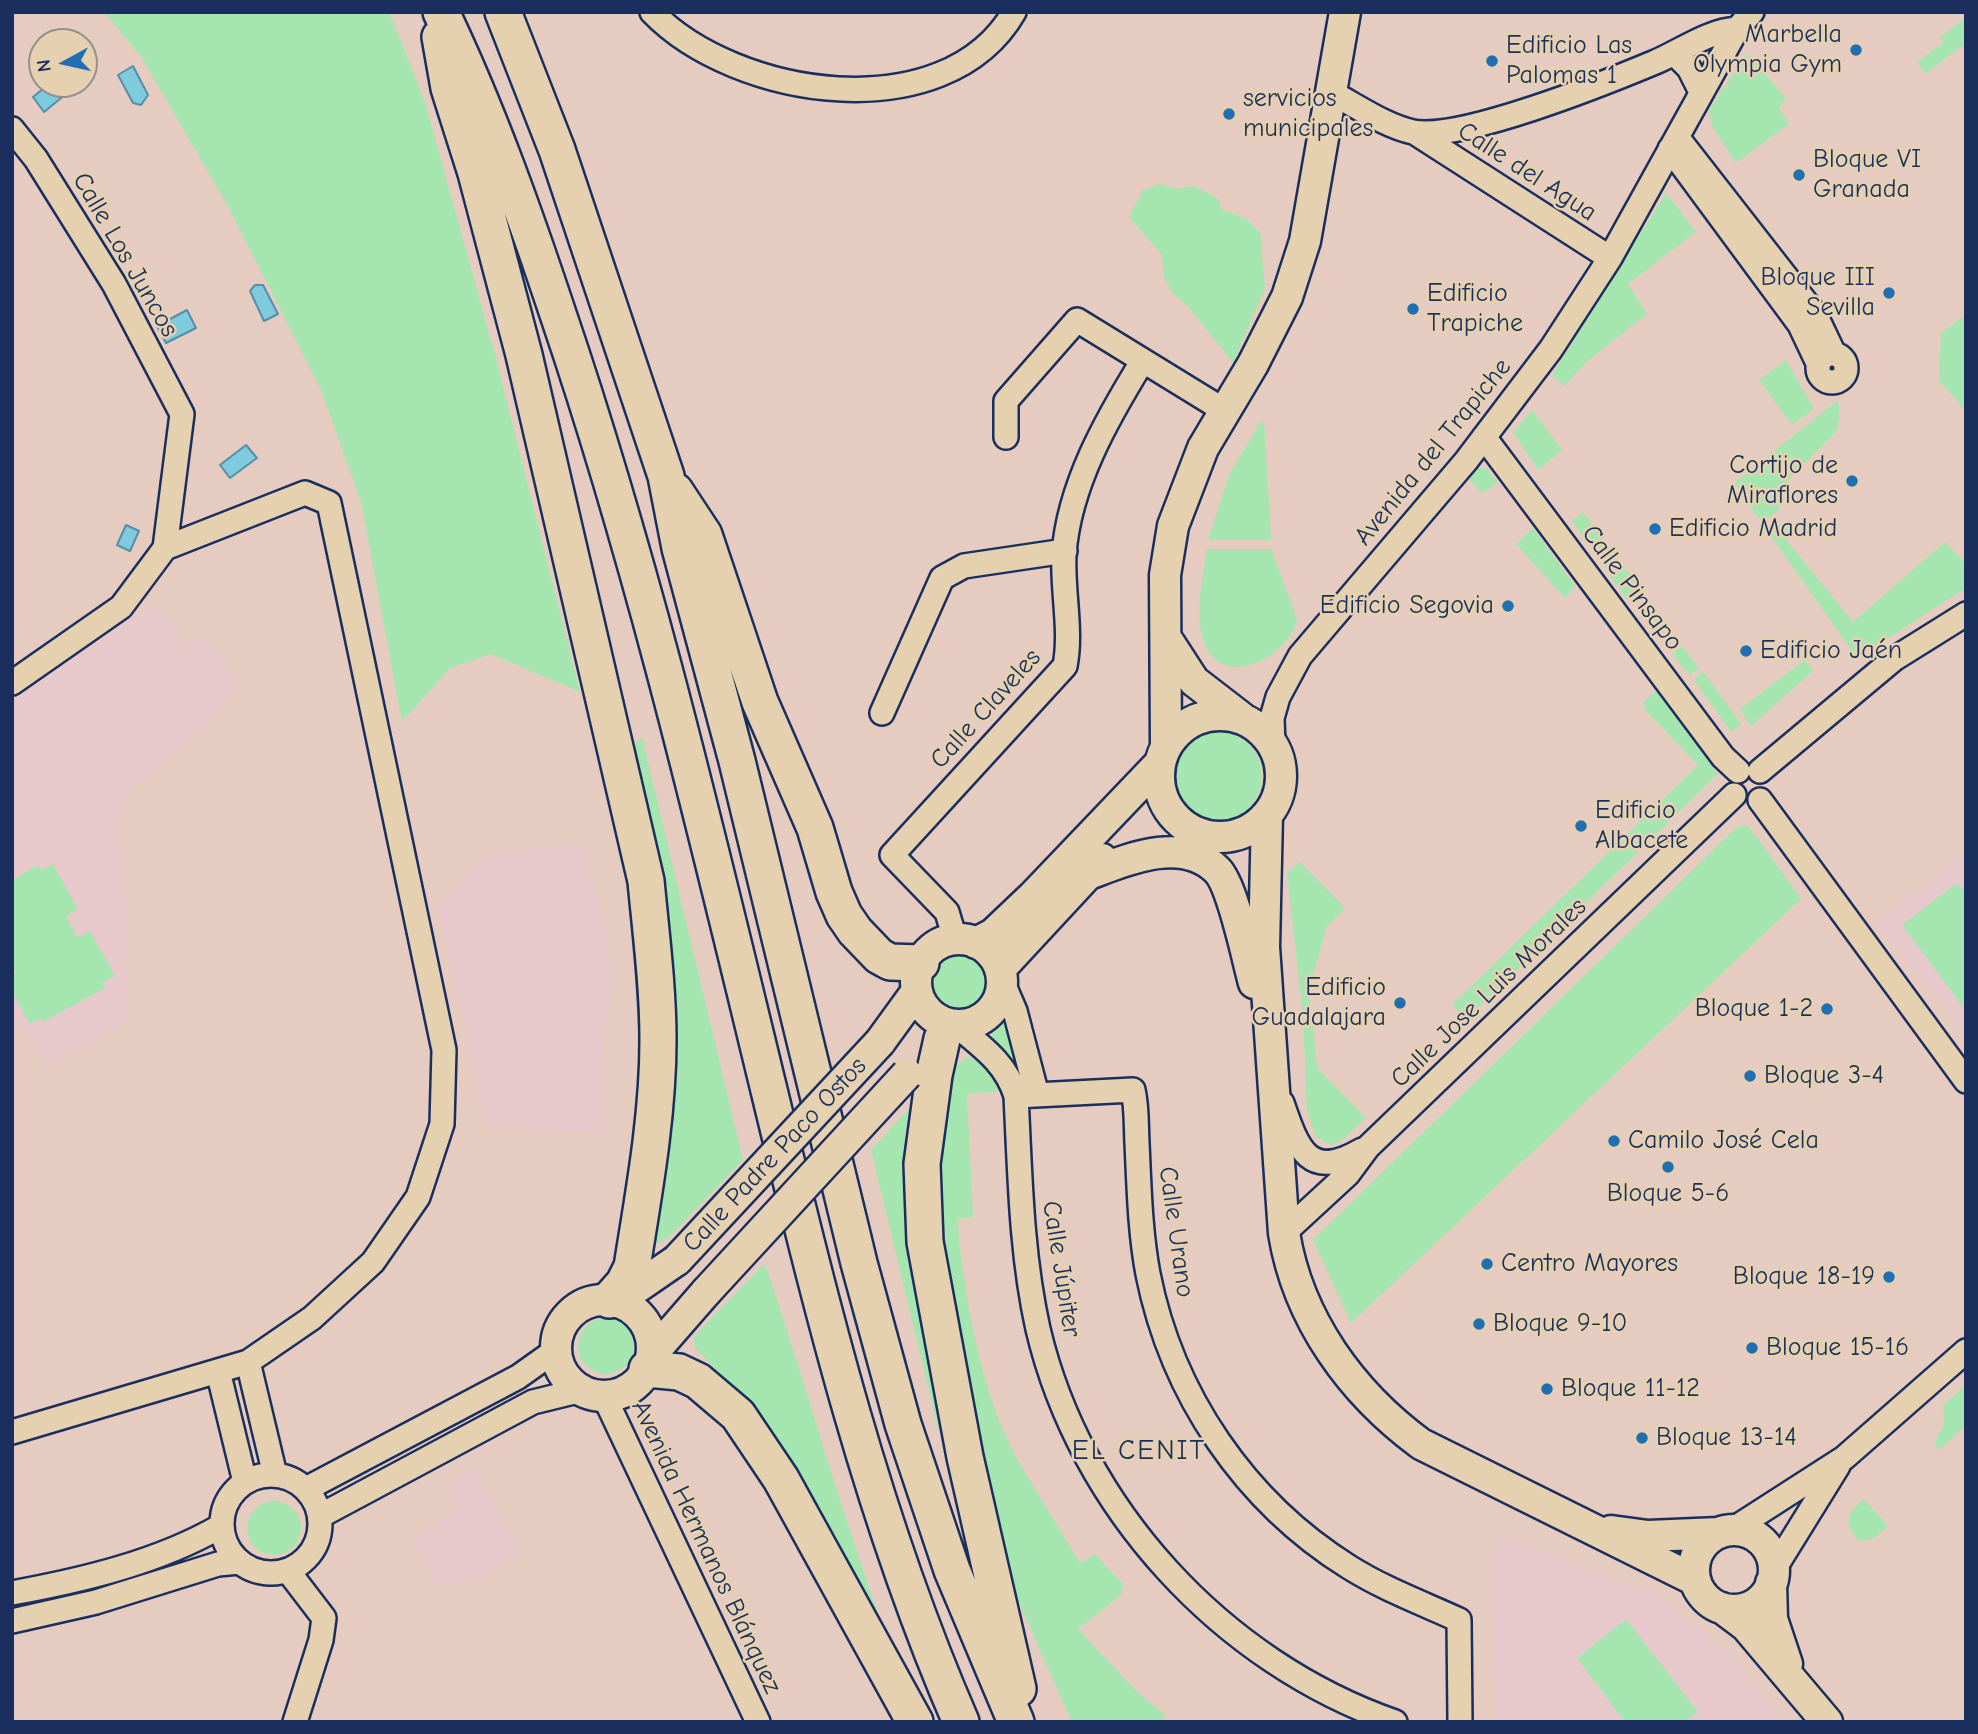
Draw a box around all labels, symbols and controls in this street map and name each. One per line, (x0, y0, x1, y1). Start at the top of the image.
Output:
place label: Marbella Olympia Gym (1693, 19, 1842, 80)
north arrow (28, 28, 98, 98)
place label: Edificio Las Palomas 1 (1506, 30, 1632, 92)
marker: Marbella Olympia Gym (1848, 42, 1864, 58)
marker: Edificio Las Palomas 1 (1484, 53, 1500, 69)
text: N (32, 58, 56, 73)
place label: servicios municipales (1243, 83, 1373, 144)
marker: servicios municipales (1221, 106, 1237, 122)
street label: Calle del Agua (1452, 116, 1602, 228)
place label: Bloque VI Granada (1813, 144, 1921, 206)
street label: Calle Los Juncos (65, 167, 185, 343)
marker: Bloque VI Granada (1791, 167, 1807, 183)
place label: Bloque III Sevilla (1760, 262, 1875, 324)
place label: Edificio Trapiche (1427, 278, 1523, 340)
marker: Bloque III Sevilla (1881, 285, 1897, 301)
marker: Edificio Trapiche (1405, 301, 1421, 317)
street label: Avenida del Trapiche (1348, 352, 1518, 552)
place label: Cortijo de Miraflores (1727, 450, 1838, 512)
marker: Cortijo de Miraflores (1844, 473, 1860, 489)
place label: Edificio Madrid (1669, 513, 1837, 545)
street label: Calle Pinsapo (1575, 519, 1689, 657)
marker: Edificio Madrid (1647, 521, 1663, 537)
place label: Edificio Segovia (1320, 590, 1494, 622)
marker: Edificio Segovia (1500, 598, 1516, 614)
place label: Edificio Jaén (1760, 635, 1902, 667)
street label: Calle Claveles (924, 643, 1048, 775)
marker: Edificio Jaén (1738, 643, 1754, 659)
place label: Edificio Albacete (1595, 795, 1688, 856)
marker: Edificio Albacete (1573, 818, 1589, 834)
street label: Calle Jose Luis Morales (1385, 891, 1593, 1095)
place label: Edificio Guadalajara (1252, 972, 1386, 1034)
place label: Bloque 1-2 (1695, 993, 1813, 1025)
marker: Edificio Guadalajara (1392, 995, 1408, 1011)
marker: Bloque 1-2 (1819, 1001, 1835, 1017)
street label: Calle Padre Paco Ostos (677, 1051, 873, 1259)
place label: Bloque 3-4 (1764, 1060, 1884, 1092)
marker: Bloque 3-4 (1742, 1068, 1758, 1084)
place label: Camilo José Cela (1628, 1125, 1819, 1157)
marker: Camilo José Cela (1606, 1133, 1622, 1149)
marker: Bloque 5-6 (1660, 1159, 1676, 1175)
street label: Calle Urano (1151, 1165, 1201, 1299)
place label: Bloque 5-6 (1607, 1178, 1729, 1210)
street label: Calle Júpiter (1035, 1199, 1087, 1339)
place label: Centro Mayores (1501, 1248, 1678, 1280)
marker: Centro Mayores (1479, 1256, 1495, 1272)
place label: Bloque 18-19 (1733, 1261, 1875, 1293)
marker: Bloque 18-19 (1881, 1269, 1897, 1285)
place label: Bloque 9-10 (1493, 1308, 1627, 1340)
marker: Bloque 9-10 (1471, 1316, 1487, 1332)
place label: Bloque 15-16 (1766, 1332, 1909, 1364)
marker: Bloque 15-16 (1744, 1340, 1760, 1356)
place label: Bloque 11-12 (1561, 1373, 1700, 1405)
marker: Bloque 11-12 (1539, 1381, 1555, 1397)
street label: Avenida Hermanos Blánquez (624, 1396, 788, 1698)
place label: Bloque 13-14 (1656, 1422, 1797, 1454)
marker: Bloque 13-14 (1634, 1430, 1650, 1446)
district label: EL CENIT (1073, 1434, 1205, 1468)

